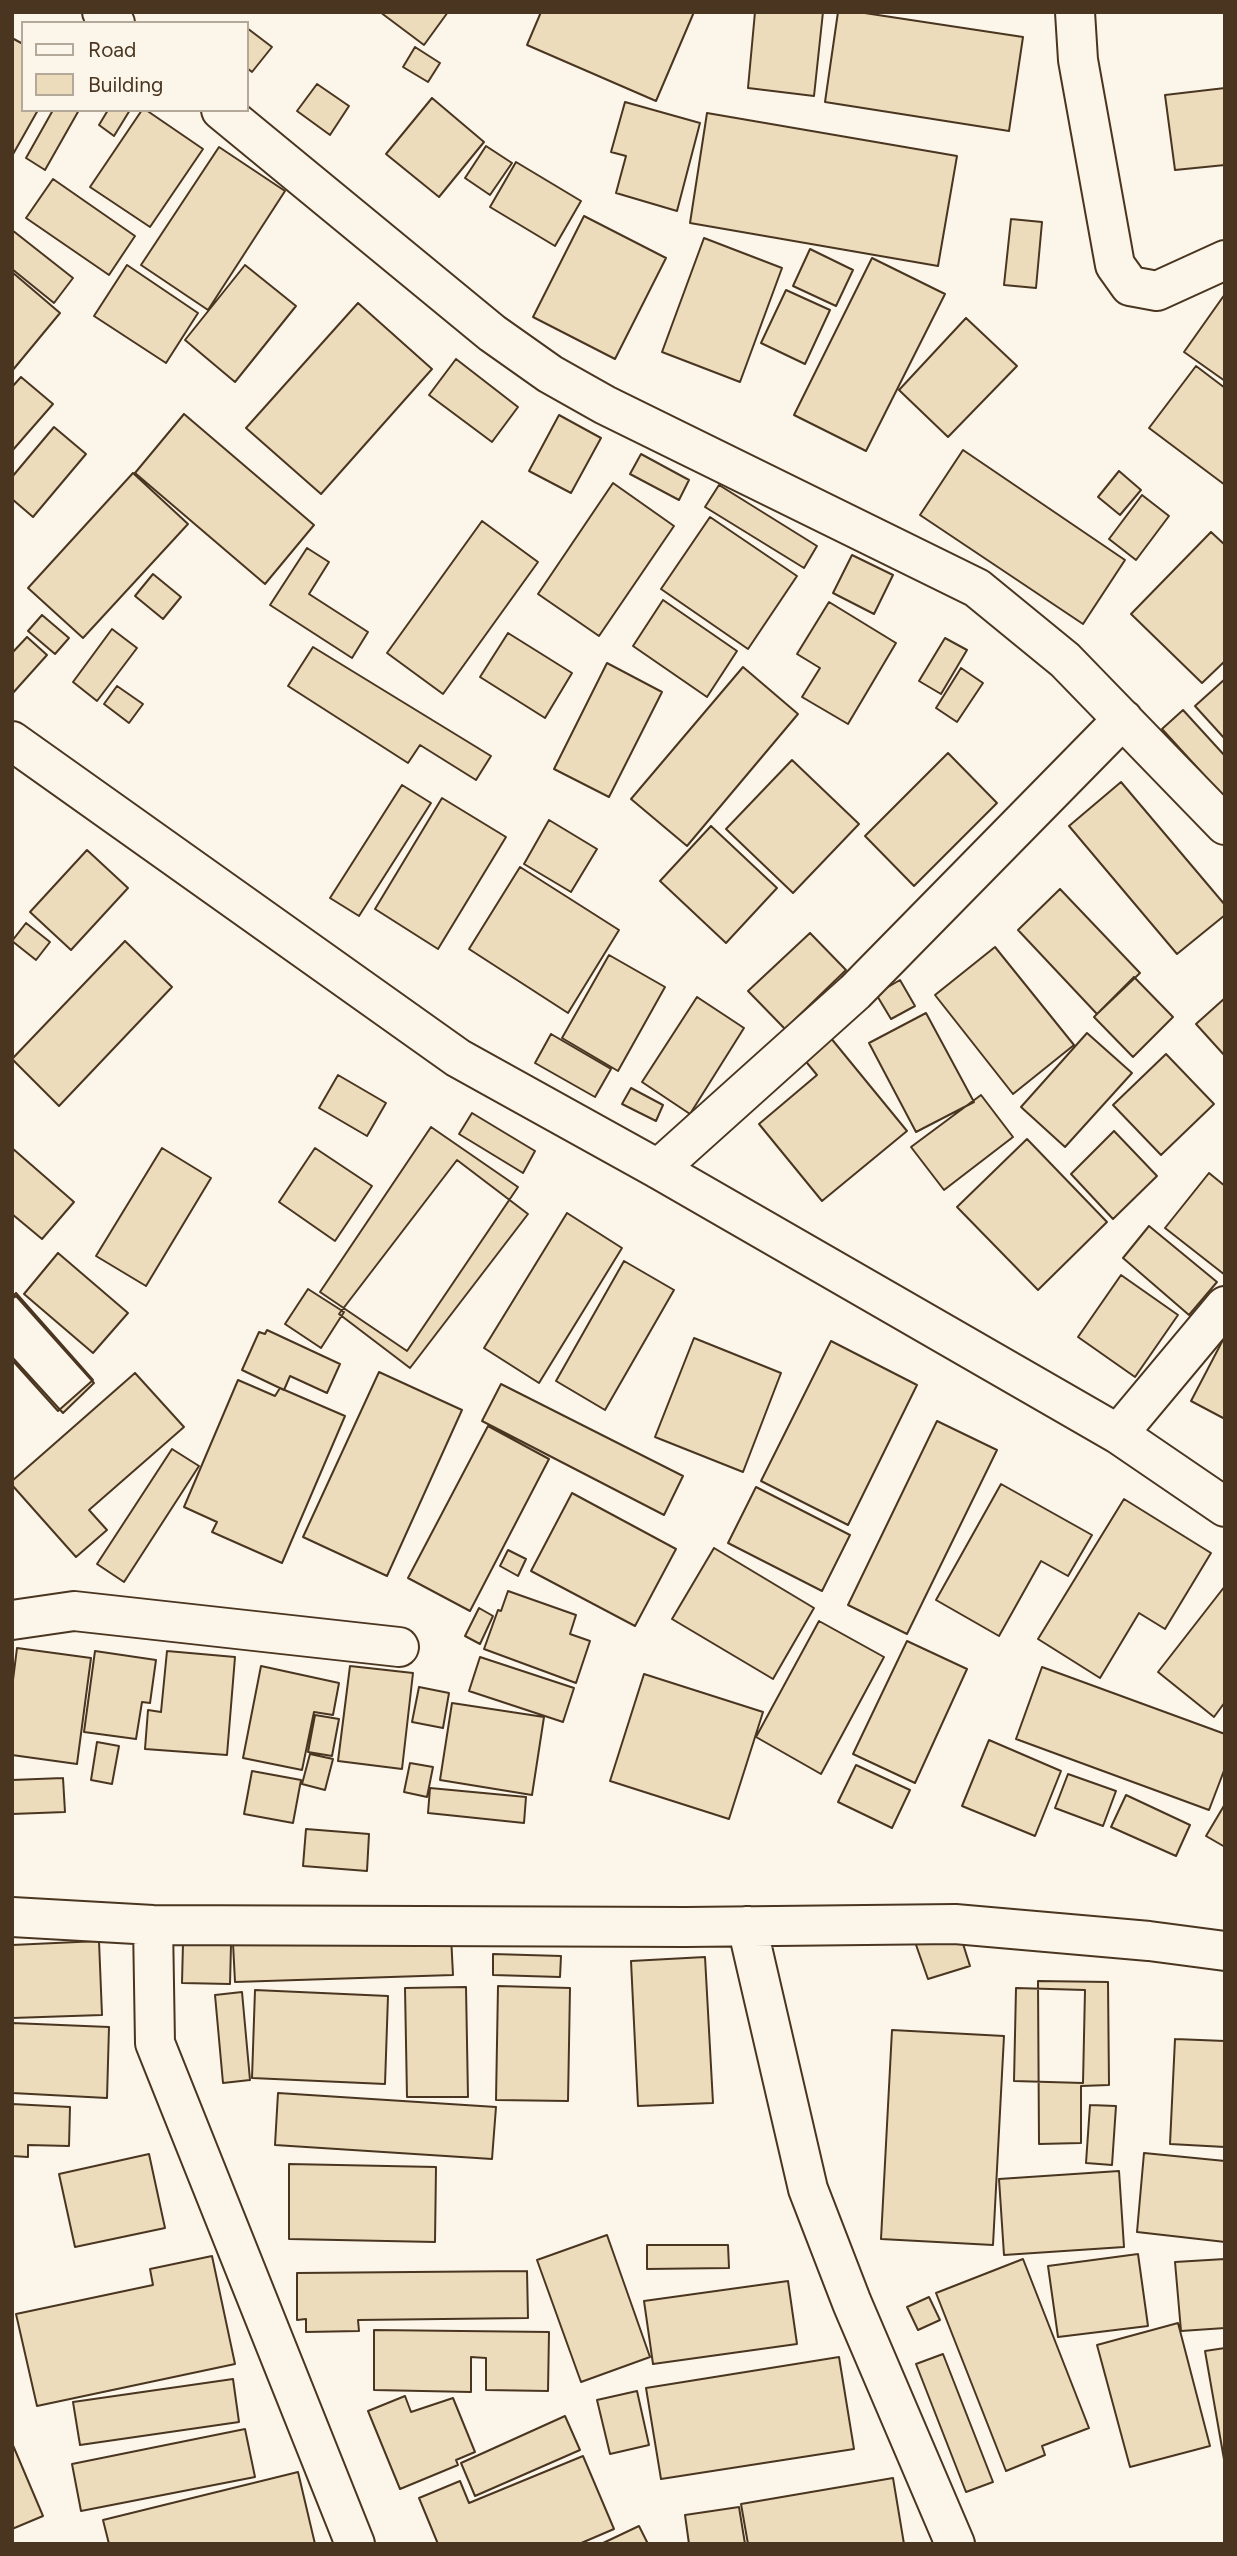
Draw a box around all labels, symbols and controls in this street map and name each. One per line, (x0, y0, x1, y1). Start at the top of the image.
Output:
legend (21, 21, 248, 112)
text: Road (88, 37, 136, 62)
text: Building (88, 72, 163, 97)

